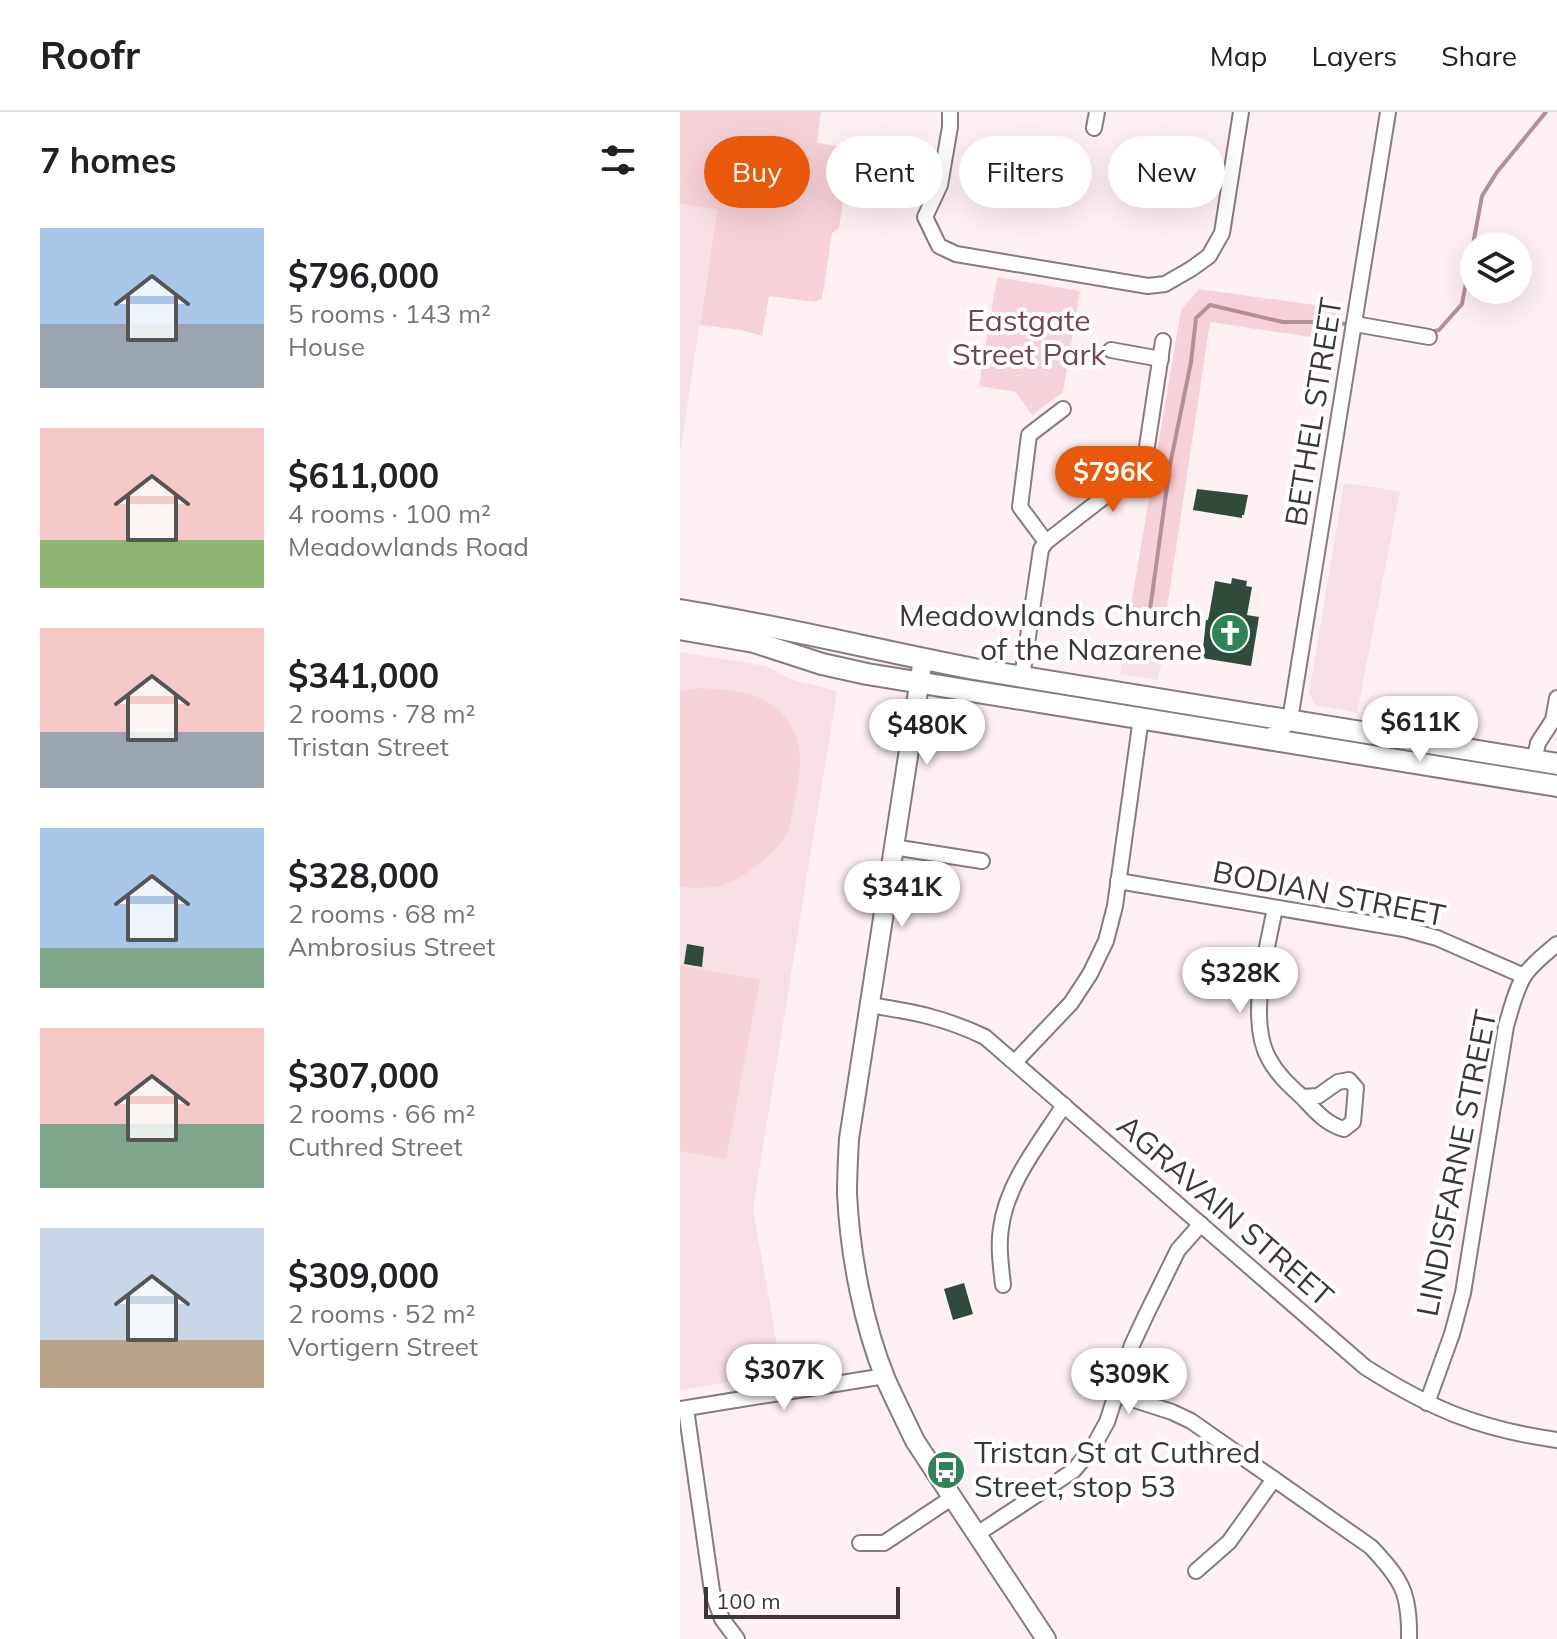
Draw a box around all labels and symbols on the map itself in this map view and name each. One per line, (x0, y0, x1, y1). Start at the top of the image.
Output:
street label: BETHEL STREET (1276, 295, 1350, 529)
park label: Eastgate Street Park (952, 301, 1107, 373)
pin: $796K (1057, 446, 1169, 514)
place label: Meadowlands Church of the Nazarene (899, 596, 1202, 668)
church icon: Meadowlands Church of the Nazarene (1209, 612, 1251, 654)
pin: $611K (1364, 696, 1476, 764)
pin: $480K (871, 699, 983, 767)
street label: BODIAN STREET (1210, 852, 1449, 934)
pin: $341K (846, 861, 958, 929)
pin: $328K (1184, 947, 1296, 1015)
street label: LINDISFARNE STREET (1408, 1006, 1504, 1319)
street label: AGRAVAIN STREET (1110, 1106, 1341, 1314)
pin: $307K (728, 1344, 840, 1412)
pin: $309K (1073, 1348, 1185, 1416)
place label: Tristan St at Cuthred Street, stop 53 (974, 1433, 1260, 1505)
bus stop icon: Tristan St at Cuthred Street, stop 53 (925, 1449, 967, 1491)
scale bar (704, 1583, 900, 1619)

